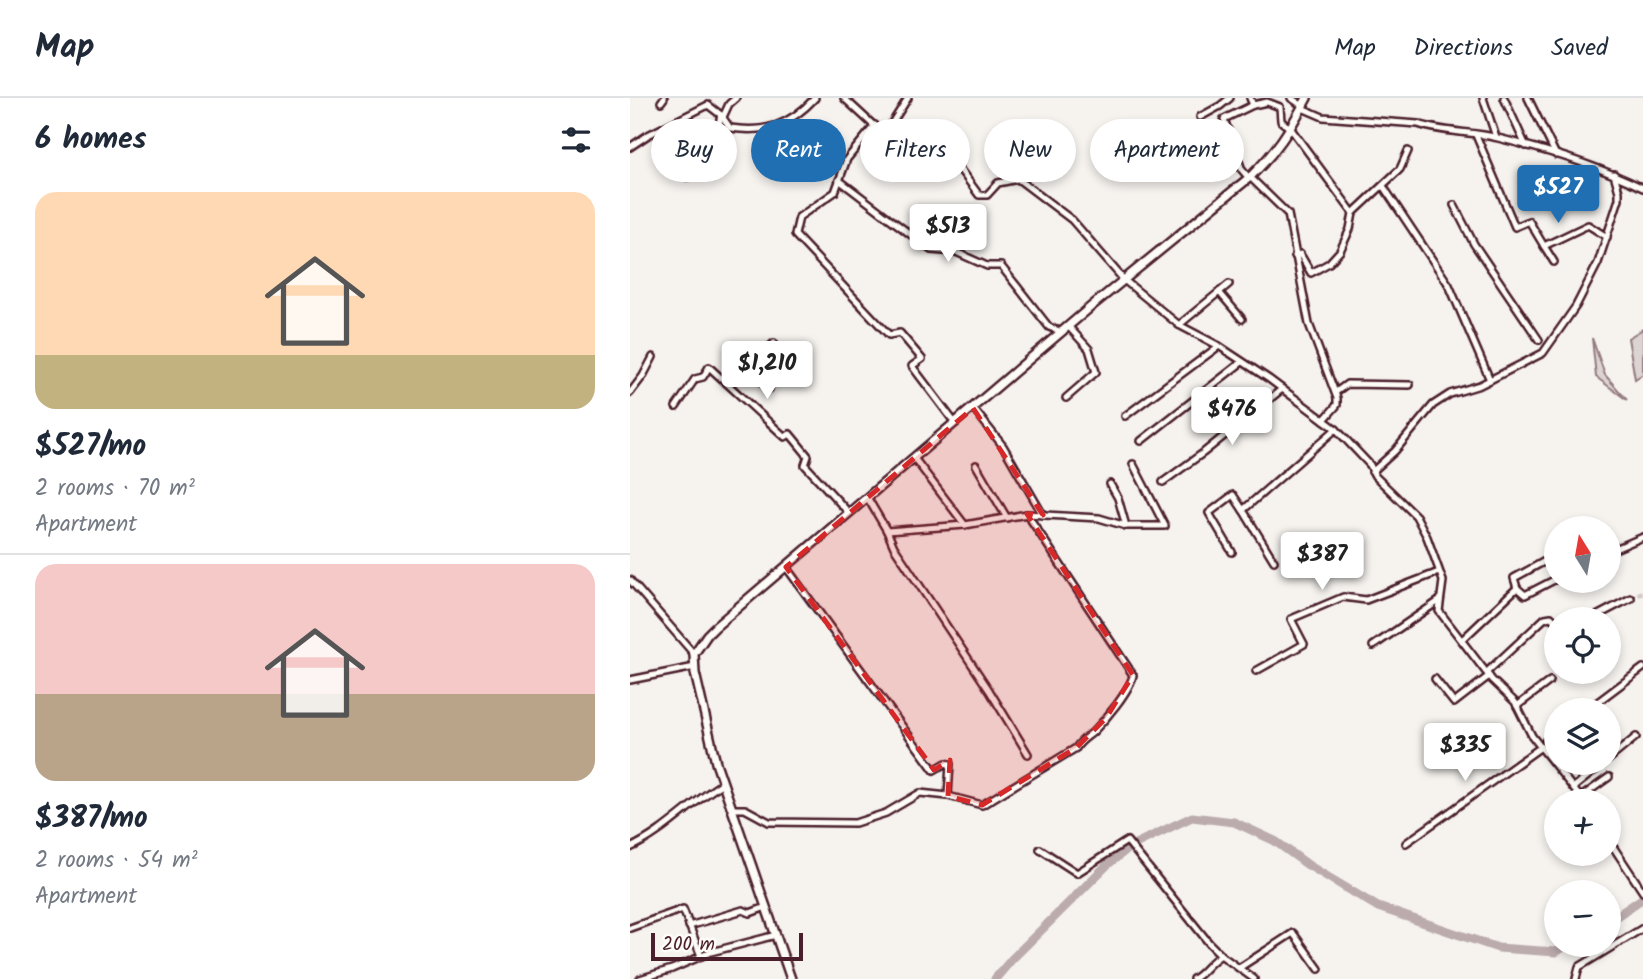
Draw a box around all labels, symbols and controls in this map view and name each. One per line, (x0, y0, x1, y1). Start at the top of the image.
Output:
text: Map (35, 22, 95, 75)
text: Map (1334, 29, 1376, 68)
text: Directions (1414, 29, 1513, 68)
text: Saved (1551, 29, 1608, 68)
text: 6 homes (35, 116, 147, 164)
chip: Buy (651, 119, 737, 182)
chip: Rent (751, 119, 846, 182)
chip: Filters (860, 119, 970, 182)
chip: New (984, 119, 1076, 182)
chip: Apartment (1090, 119, 1244, 182)
icon: filters (557, 121, 595, 159)
pin: $527 (1517, 166, 1599, 225)
text: $527 (1533, 170, 1583, 206)
pin: $513 (907, 204, 989, 264)
text: $513 (926, 209, 970, 245)
icon: home (252, 238, 378, 364)
pin: $1,210 (710, 342, 824, 401)
text: $1,210 (738, 346, 796, 382)
pin: $476 (1191, 388, 1273, 447)
text: $476 (1207, 392, 1257, 428)
text: $527/mo (35, 423, 146, 471)
text: 2 rooms · 70 m² (35, 471, 195, 507)
text: Apartment (35, 507, 137, 543)
north arrow (1544, 516, 1620, 593)
map controls (1544, 516, 1621, 957)
pin: $387 (1281, 532, 1363, 592)
text: $387 (1297, 537, 1347, 573)
button: locate (1544, 607, 1621, 684)
icon: home (252, 610, 378, 736)
button: layers (1544, 698, 1621, 775)
pin: $335 (1424, 724, 1506, 783)
text: $335 (1440, 728, 1490, 764)
button: + (1544, 789, 1621, 866)
text: $387/mo (35, 795, 148, 843)
text: 2 rooms · 54 m² (35, 843, 198, 879)
text: Apartment (35, 879, 137, 915)
button: − (1544, 880, 1621, 957)
scale bar (651, 930, 803, 962)
text: 200 m (662, 930, 715, 960)

